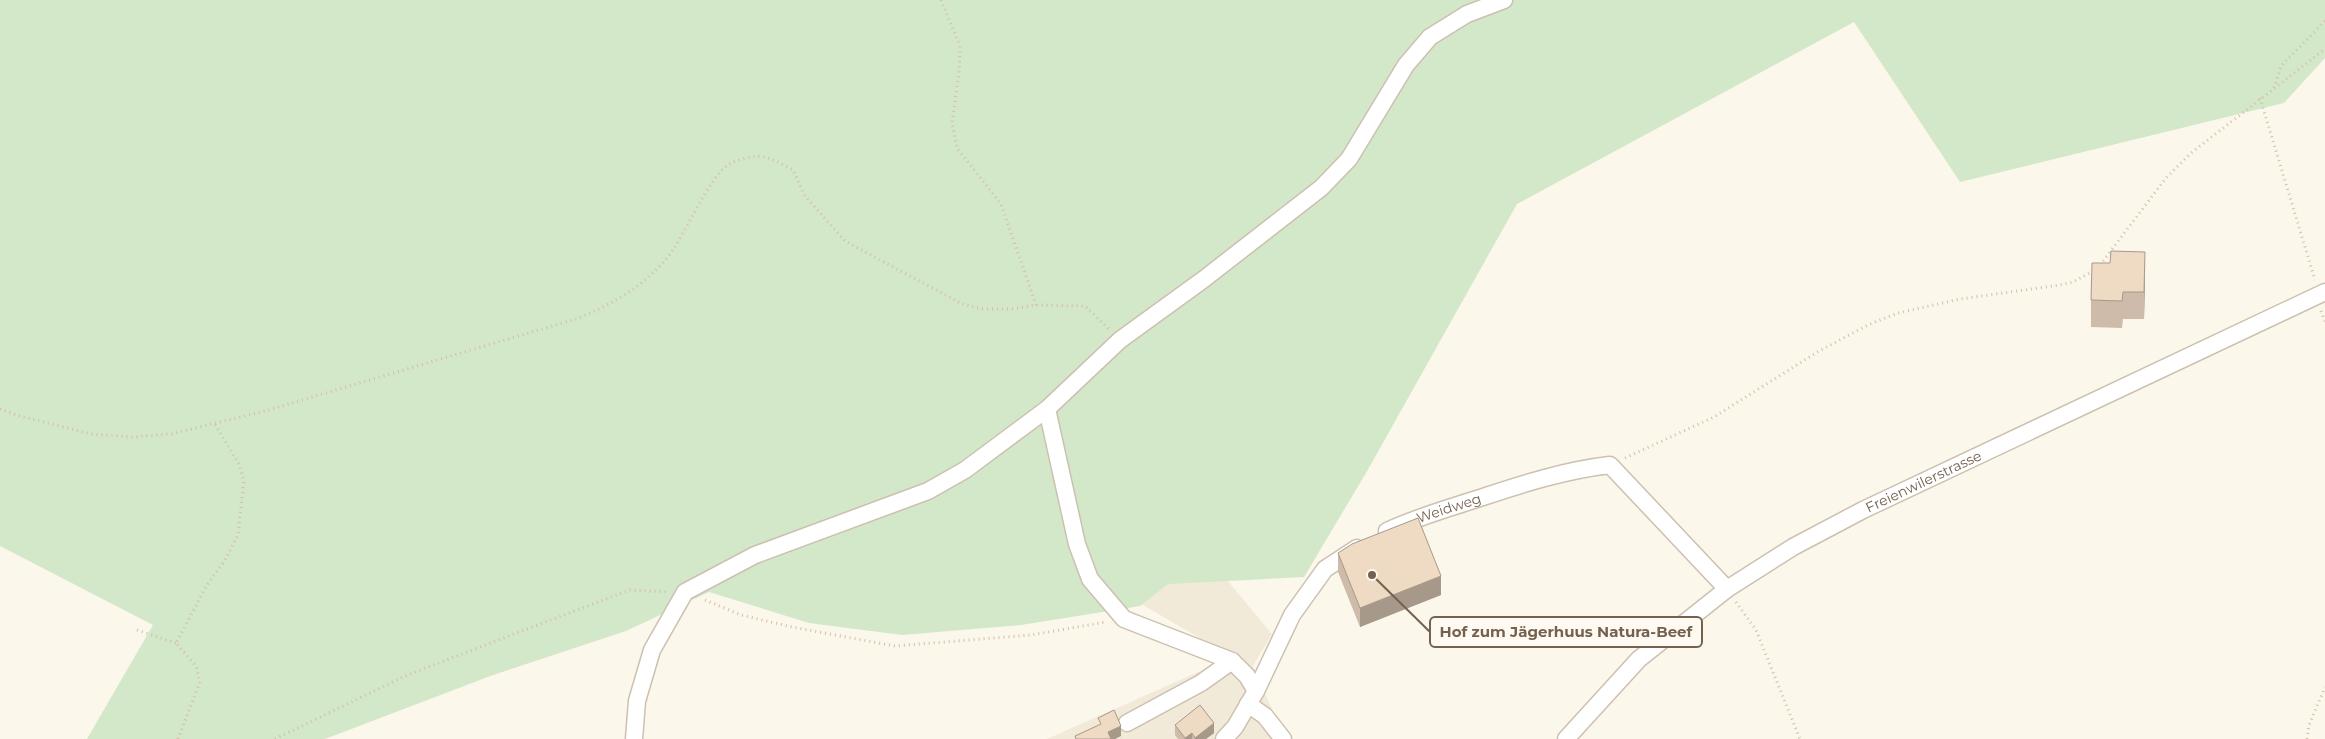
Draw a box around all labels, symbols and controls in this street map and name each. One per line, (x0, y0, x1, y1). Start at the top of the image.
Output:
street label: Freienwilerstrasse (1863, 446, 1984, 517)
street label: Weidweg (1414, 489, 1483, 527)
callout: Hof zum Jägerhuus Natura-Beef (1430, 617, 1702, 647)
text: Hof zum Jägerhuus Natura-Beef (1440, 622, 1694, 641)

